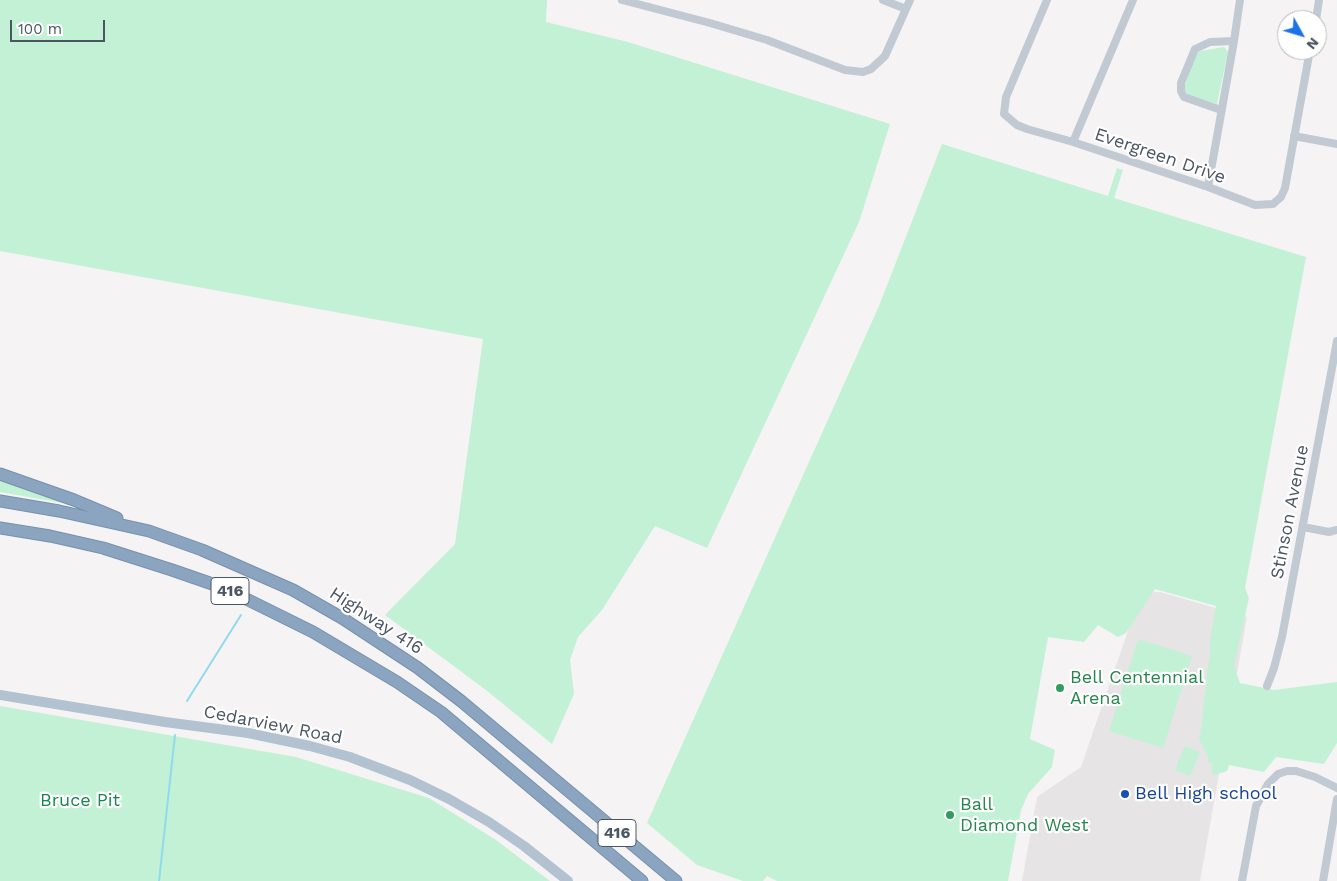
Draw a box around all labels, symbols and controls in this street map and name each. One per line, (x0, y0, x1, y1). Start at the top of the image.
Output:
scale bar (12, 10, 108, 42)
north arrow (1277, 10, 1327, 60)
text: 100 m (18, 20, 62, 38)
text: N (1303, 35, 1322, 53)
street label: Evergreen Drive (1092, 123, 1228, 189)
street label: Stinson Avenue (1266, 443, 1314, 581)
road number: 416 (211, 578, 249, 604)
street label: Highway 416 (325, 583, 427, 659)
place label: Bell Centennial Arena (1070, 667, 1204, 710)
marker: Bell Centennial Arena (1054, 682, 1066, 694)
street label: Cedarview Road (202, 701, 344, 749)
place label: Bell High school (1135, 783, 1277, 805)
marker: Bell High school (1119, 788, 1131, 800)
park label: Bruce Pit (40, 790, 120, 812)
place label: Ball Diamond West (960, 794, 1088, 836)
marker: Ball Diamond West (944, 809, 956, 821)
road number: 416 (598, 820, 636, 846)

